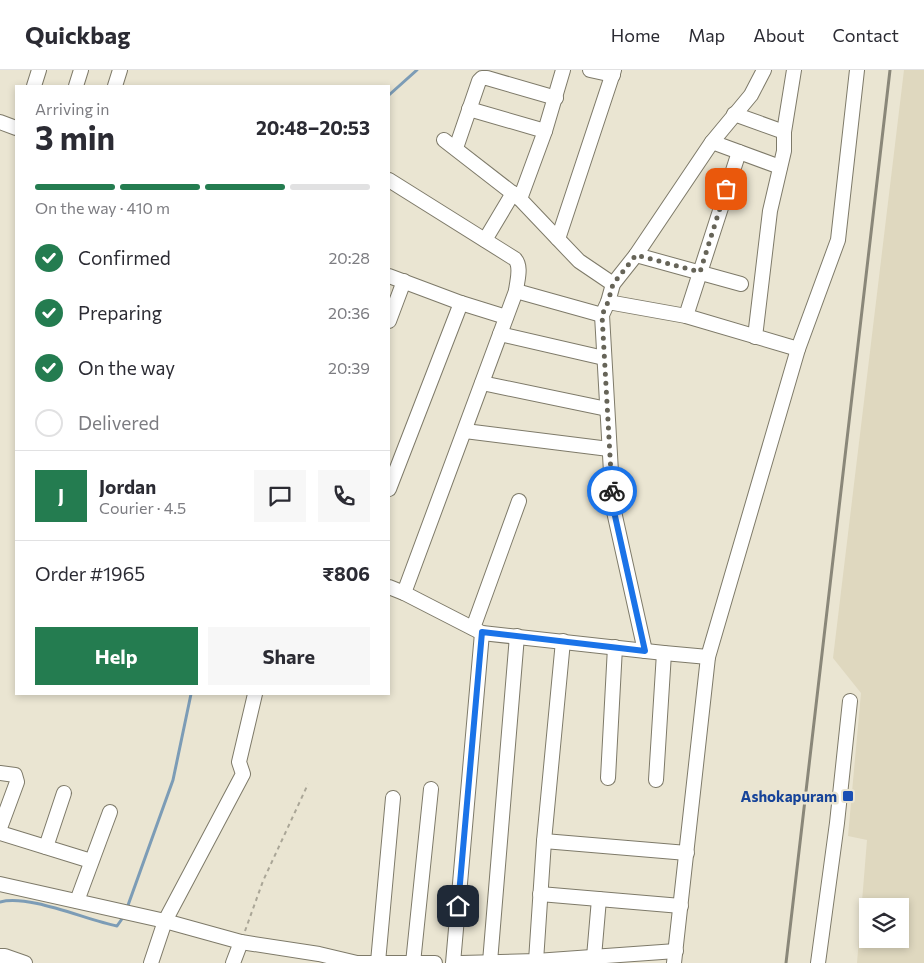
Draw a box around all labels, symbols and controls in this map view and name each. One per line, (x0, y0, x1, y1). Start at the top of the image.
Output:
text: Quickbag (25, 20, 130, 49)
text: Home (611, 24, 660, 46)
text: Map (688, 24, 725, 46)
text: About (753, 24, 805, 46)
text: Contact (833, 24, 899, 46)
text: Arriving in (35, 99, 109, 118)
text: 20:48–20:53 (256, 116, 370, 139)
text: 3 min (35, 117, 115, 157)
pin (705, 168, 747, 210)
icon: bag (712, 175, 740, 203)
text: On the way · 410 m (35, 198, 170, 217)
icon: check (35, 244, 63, 272)
text: Confirmed (78, 246, 171, 269)
text: 20:28 (328, 248, 370, 267)
icon: check (35, 299, 63, 327)
text: Preparing (78, 301, 162, 324)
text: 20:36 (328, 303, 370, 322)
icon: check (35, 354, 63, 382)
text: On the way (78, 356, 175, 379)
text: 20:39 (328, 358, 370, 377)
text: Delivered (78, 411, 159, 434)
courier (587, 466, 637, 516)
button: chat (254, 470, 306, 522)
button: phone (318, 470, 370, 522)
text: Jordan (99, 475, 156, 498)
icon: bike (598, 477, 626, 505)
text: J (58, 484, 64, 507)
text: Courier · 4.5 (99, 498, 186, 517)
text: Order #1965 (35, 562, 145, 585)
text: ₹806 (322, 562, 370, 585)
button: Help (35, 627, 198, 685)
button: Share (208, 627, 370, 685)
place label: Ashokapuram (741, 787, 837, 805)
marker: Ashokapuram (841, 789, 855, 803)
pin (437, 885, 479, 927)
icon: home (444, 892, 472, 920)
map controls (859, 898, 909, 948)
button: layers (859, 898, 909, 948)

